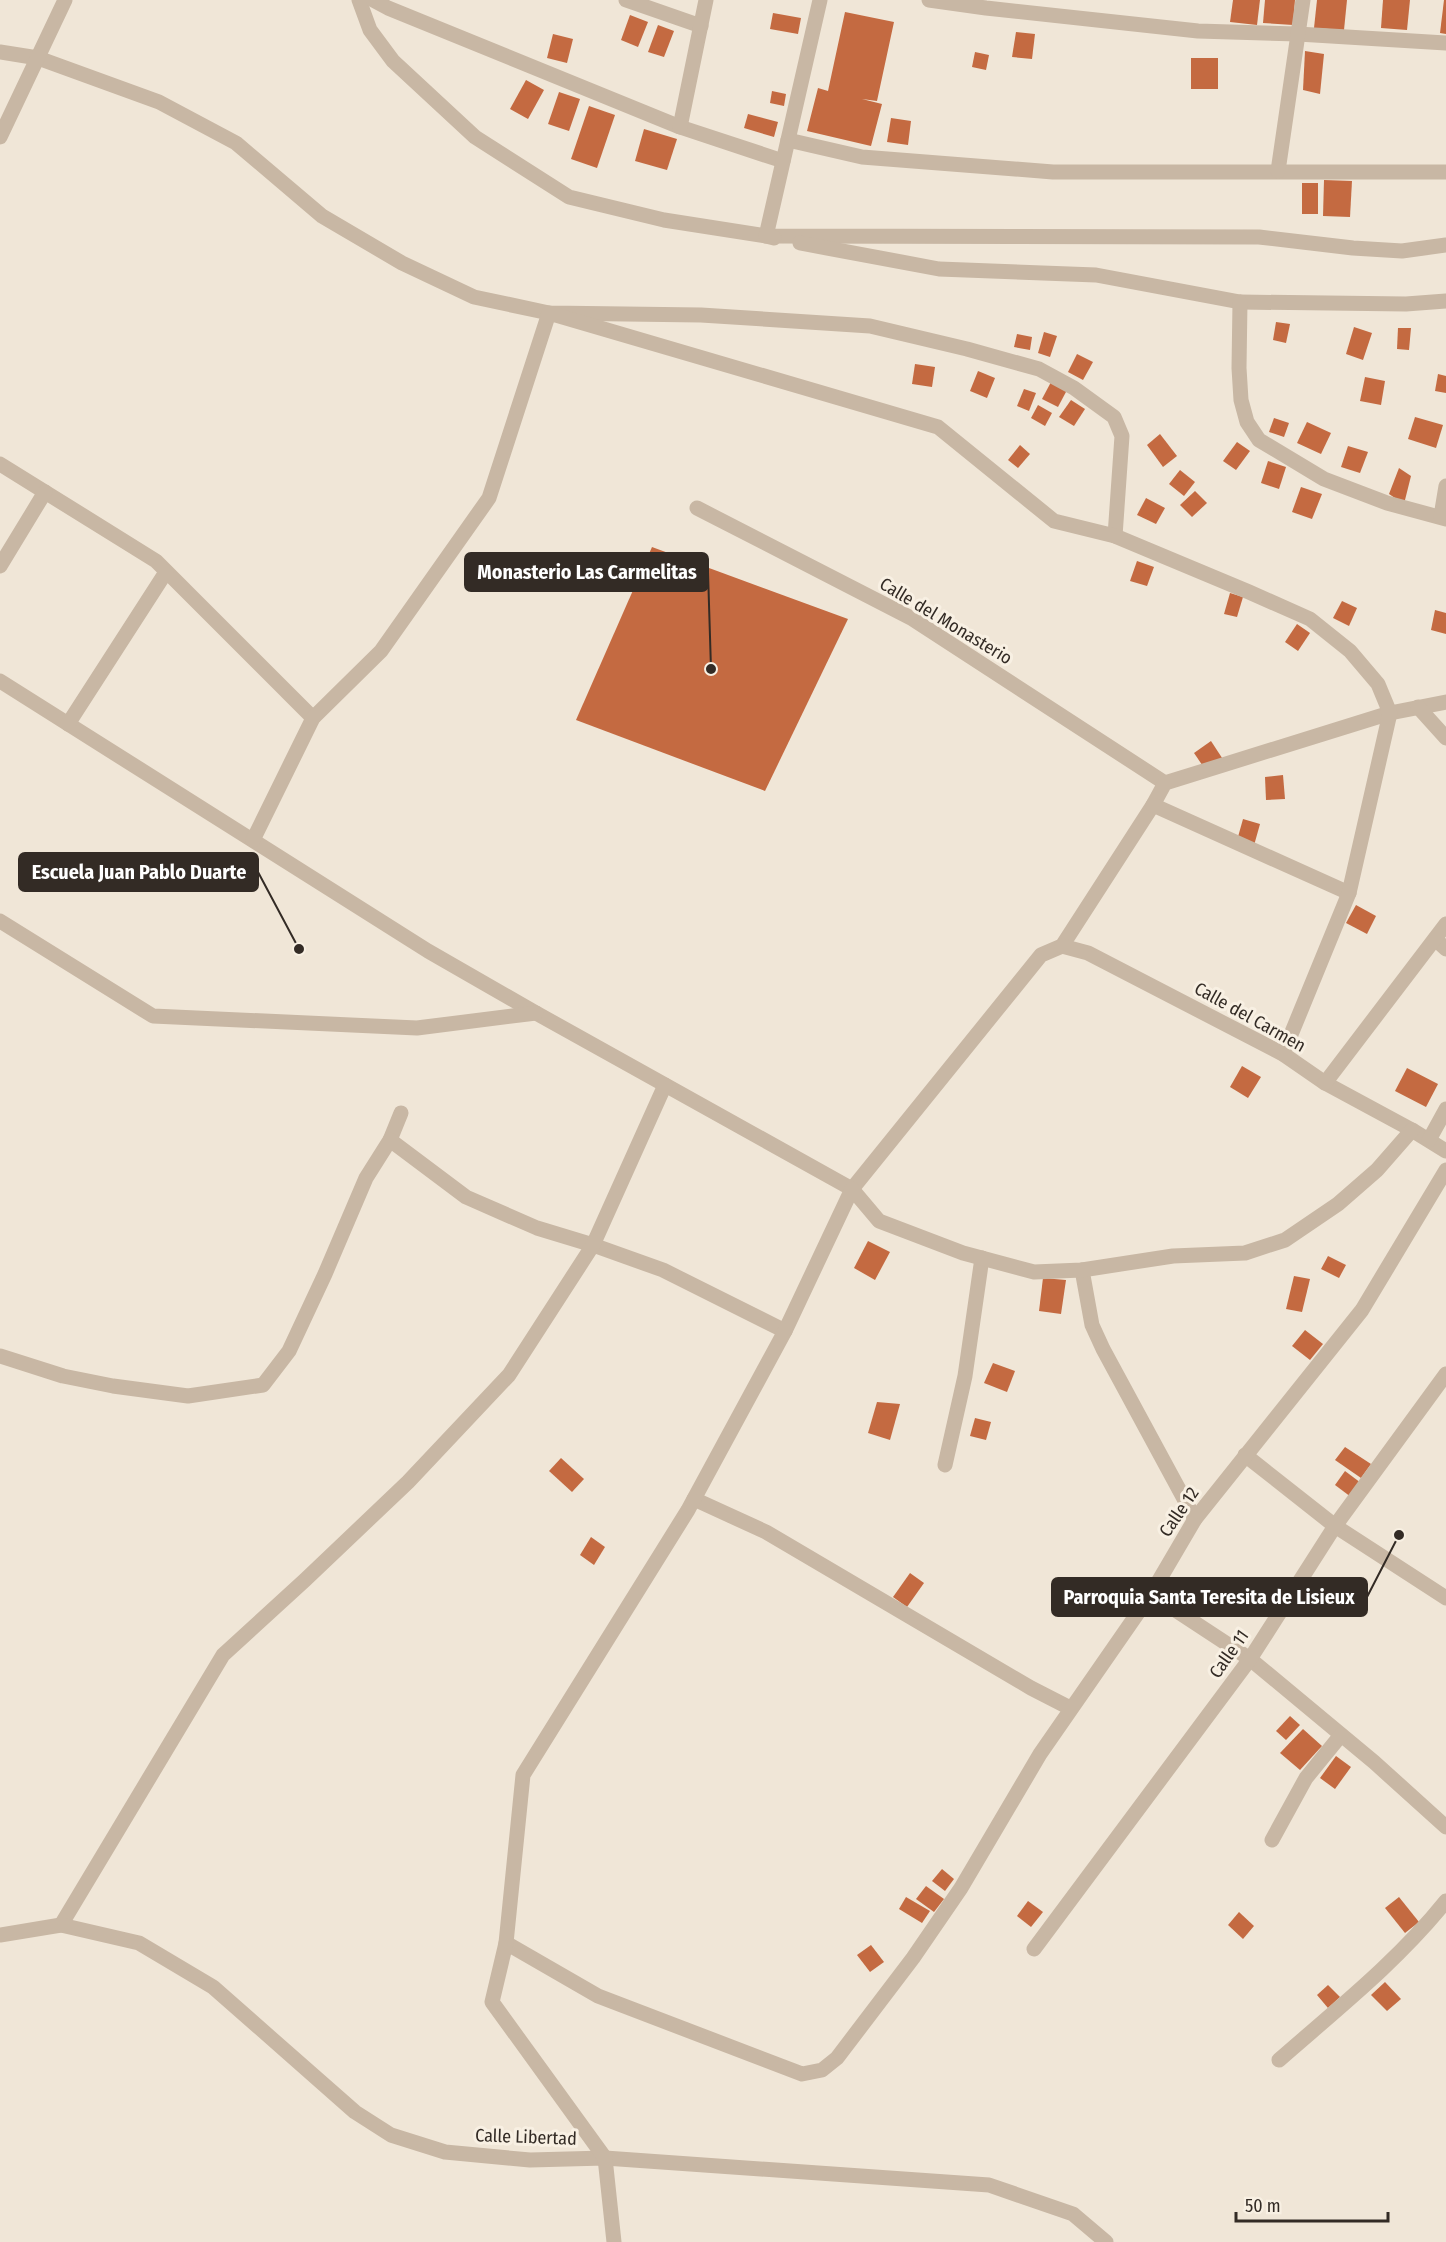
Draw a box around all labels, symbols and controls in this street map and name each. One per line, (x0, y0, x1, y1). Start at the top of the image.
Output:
callout: Monasterio Las Carmelitas (465, 553, 708, 591)
text: Monasterio Las Carmelitas (477, 560, 697, 584)
street label: Calle del Monasterio (876, 573, 1016, 669)
callout: Escuela Juan Pablo Duarte (19, 853, 258, 891)
text: Escuela Juan Pablo Duarte (32, 860, 246, 884)
street label: Calle del Carmen (1190, 977, 1310, 1057)
street label: Calle 12 (1154, 1483, 1204, 1541)
callout: Parroquia Santa Teresita de Lisieux (1052, 1578, 1367, 1616)
text: Parroquia Santa Teresita de Lisieux (1063, 1585, 1355, 1609)
street label: Calle 11 (1205, 1626, 1253, 1682)
street label: Calle Libertad (475, 2124, 577, 2150)
scale bar (1236, 2185, 1388, 2223)
text: 50 m (1245, 2195, 1281, 2217)

